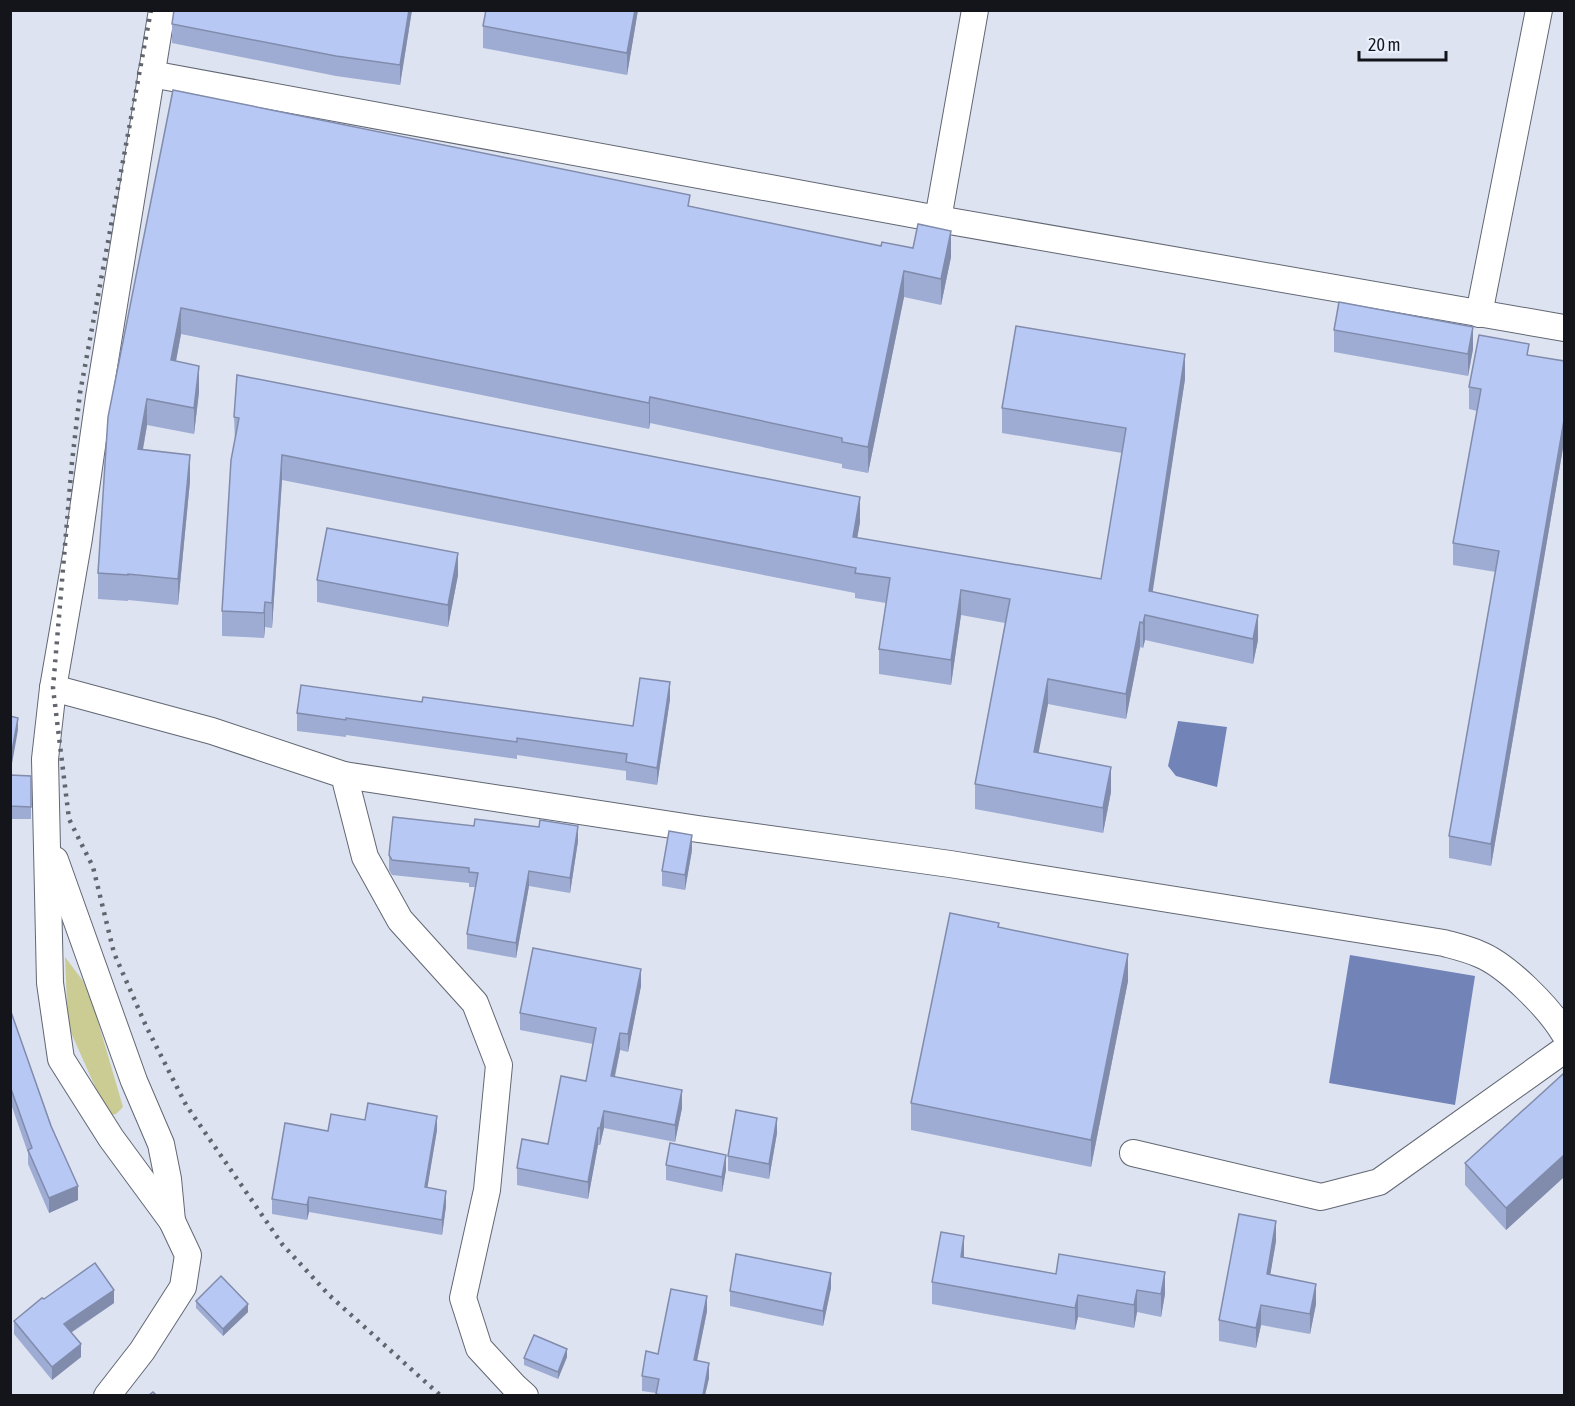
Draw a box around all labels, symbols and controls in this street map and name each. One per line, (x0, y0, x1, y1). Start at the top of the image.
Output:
scale bar (1359, 24, 1446, 62)
text: 20 m (1368, 34, 1400, 55)

